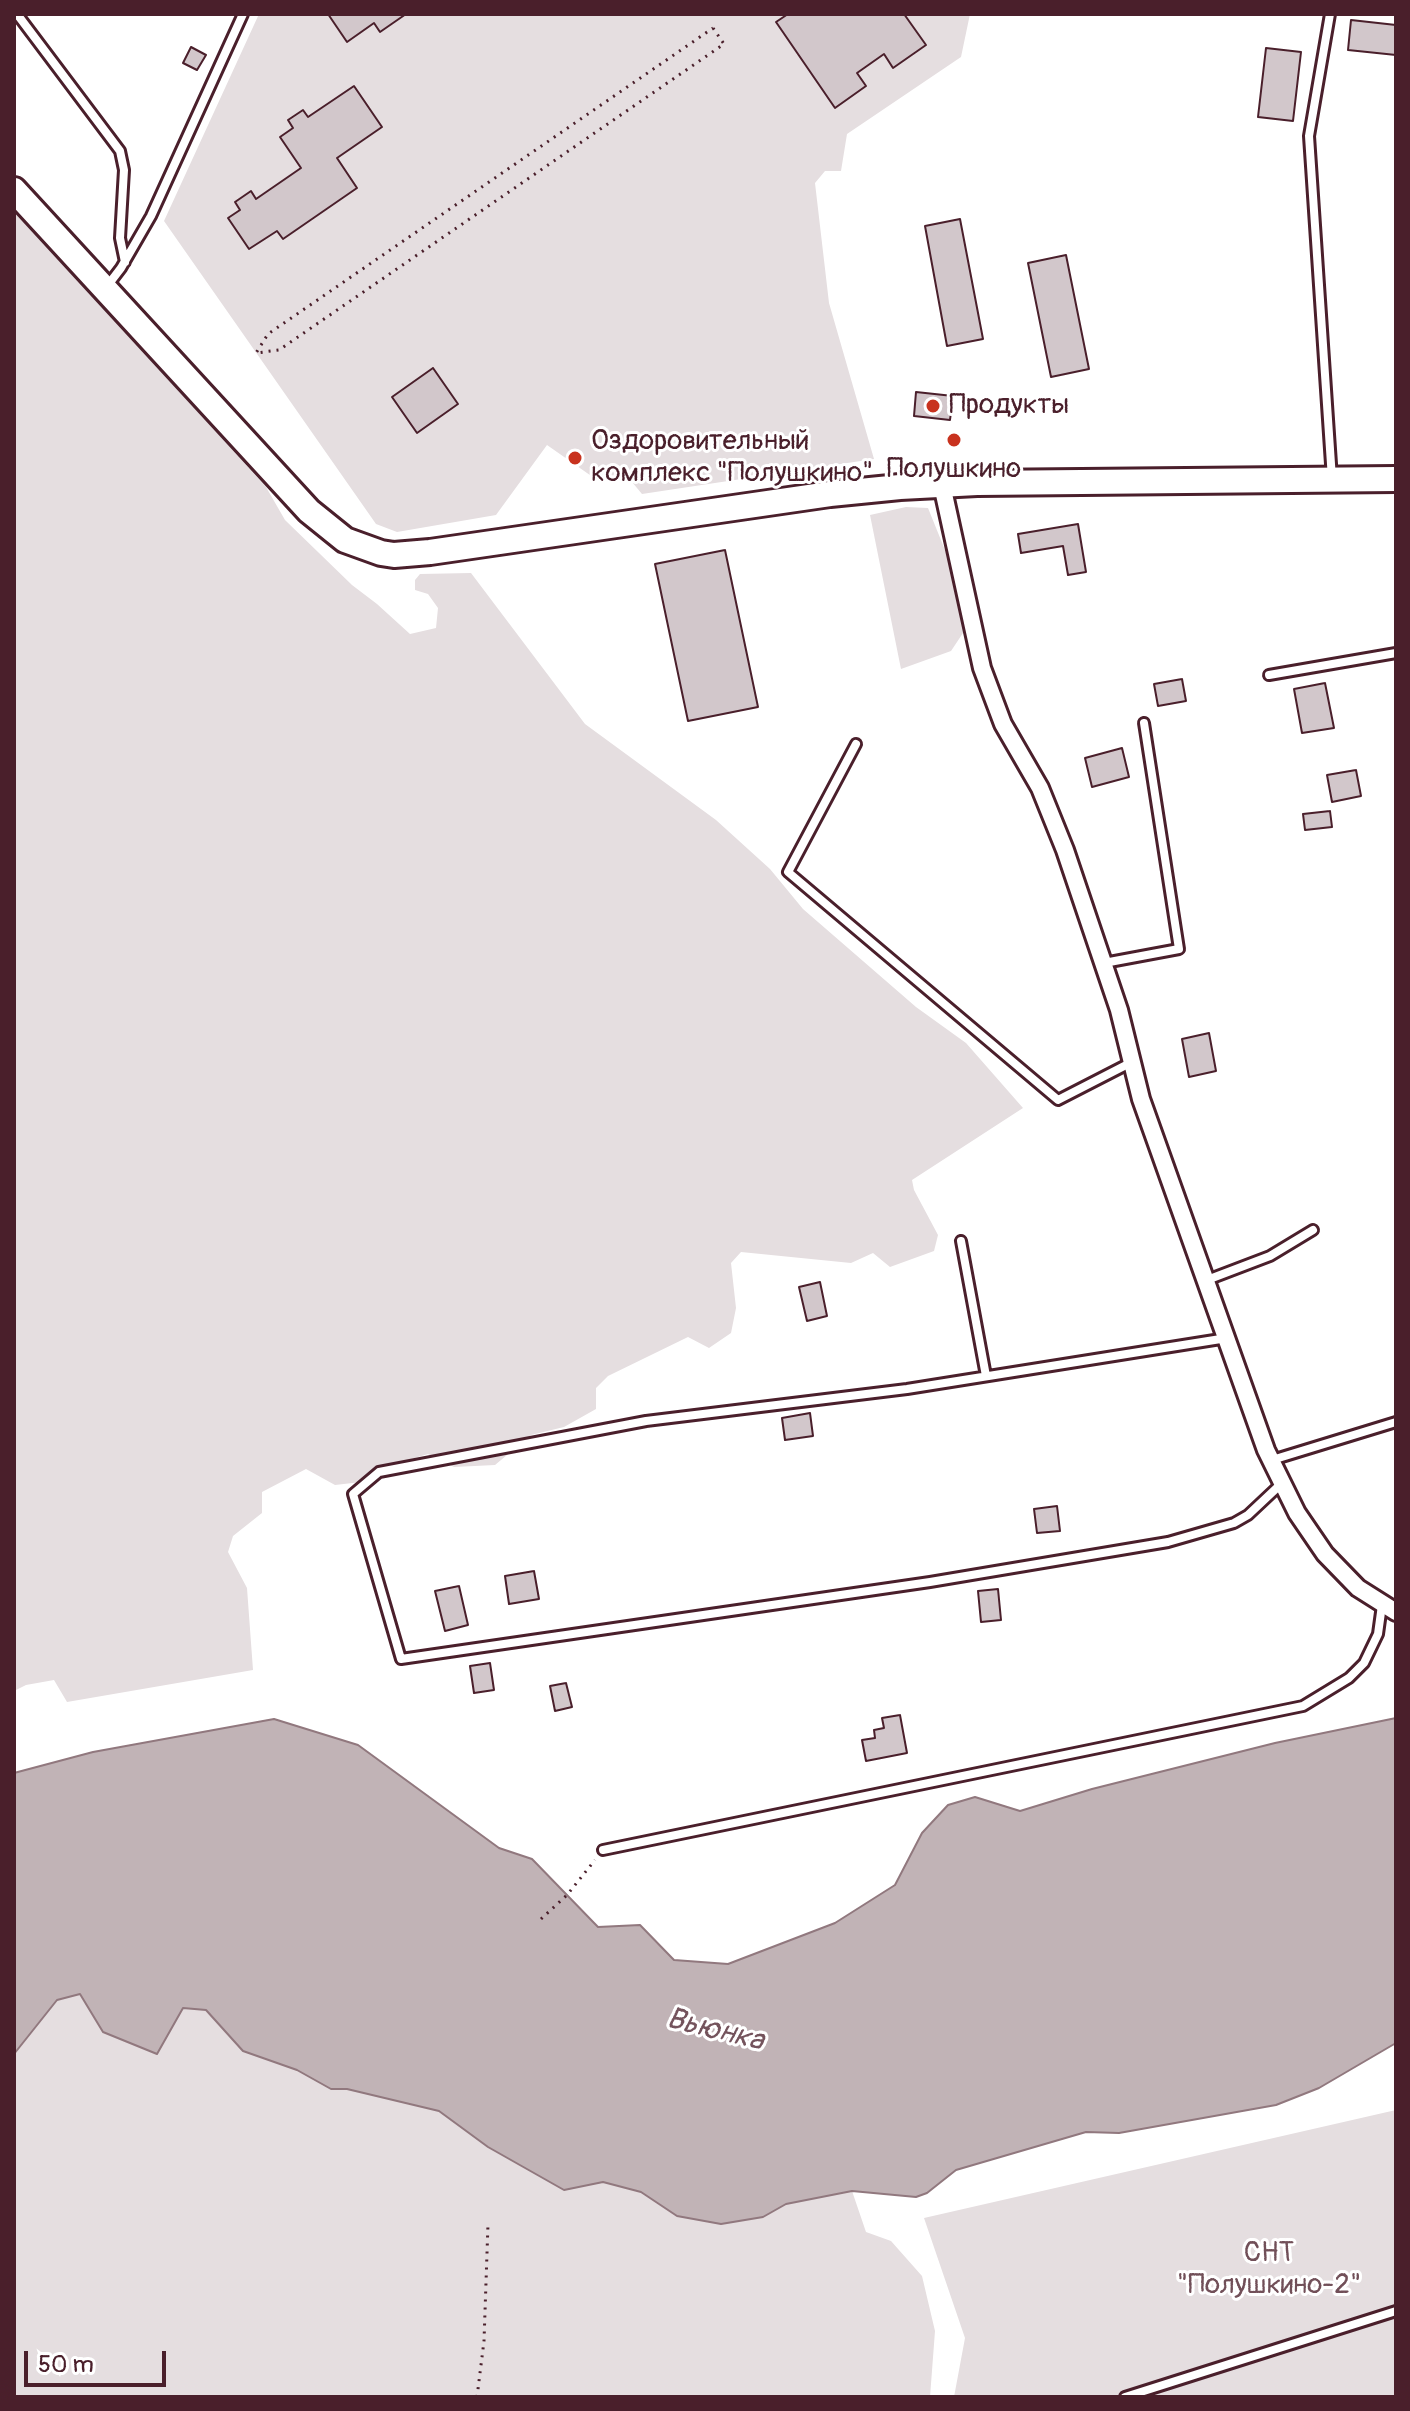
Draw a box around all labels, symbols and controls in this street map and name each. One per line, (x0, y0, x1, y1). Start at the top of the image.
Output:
place label: Продукты (949, 389, 1069, 423)
marker: Продукты (924, 397, 942, 415)
place label: Оздоровительный комплекс "Полушкино" (591, 425, 873, 491)
marker: Полушкино (945, 431, 963, 449)
marker: Оздоровительный комплекс "Полушкино" (566, 449, 584, 467)
place label: Полушкино (887, 453, 1021, 487)
water label: Вьюнка (663, 2002, 767, 2060)
park label: СНТ "Полушкино-2" (1177, 2237, 1361, 2303)
scale bar (28, 2335, 170, 2385)
text: 50 m (38, 2350, 94, 2379)

